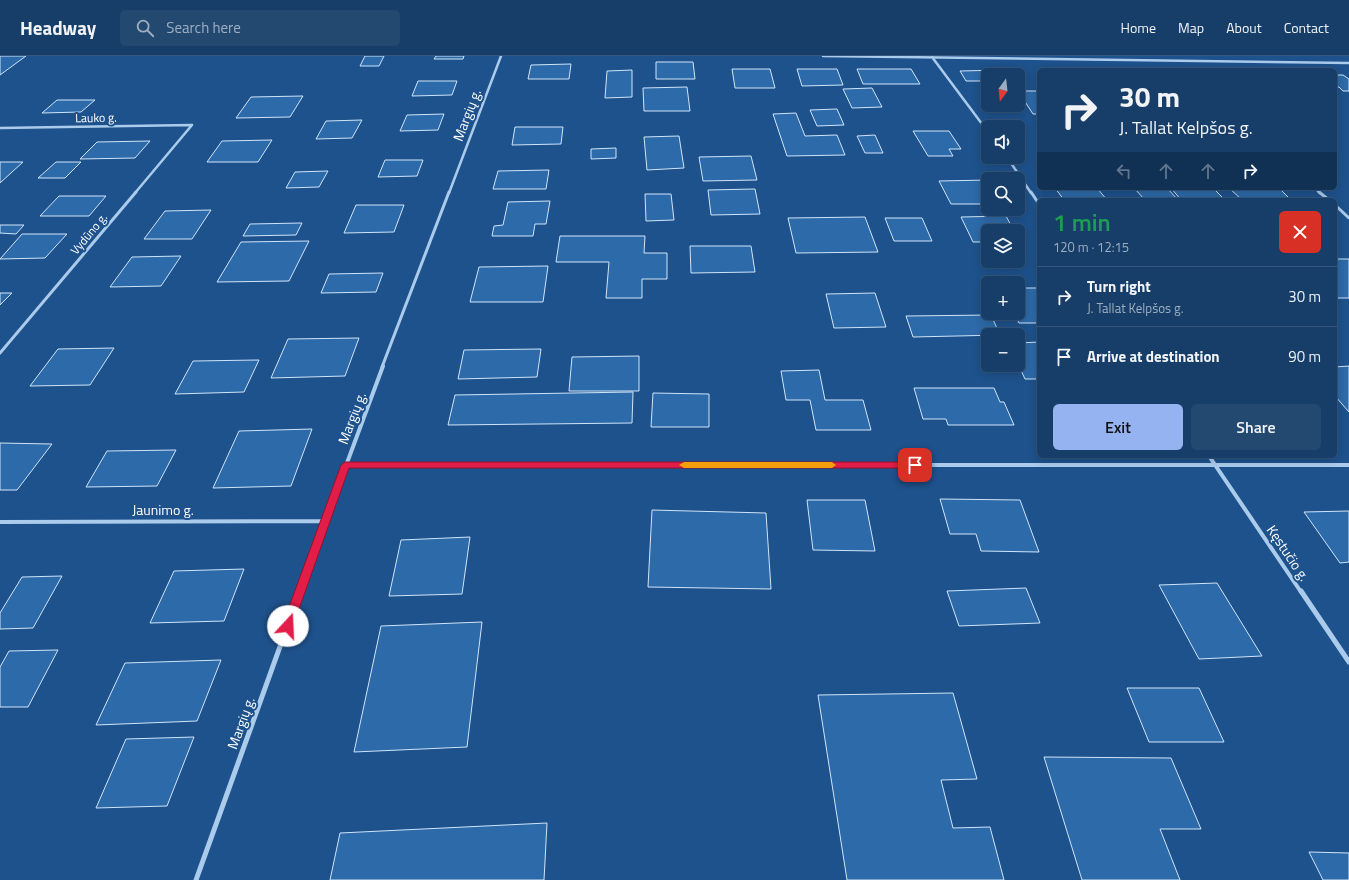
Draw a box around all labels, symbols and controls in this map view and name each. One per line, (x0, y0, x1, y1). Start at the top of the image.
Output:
search box (120, 10, 400, 46)
text: Headway (20, 13, 96, 42)
text: Search here (166, 16, 241, 39)
icon: search (134, 17, 156, 39)
text: Home (1121, 17, 1156, 38)
text: Map (1178, 17, 1204, 38)
text: About (1226, 17, 1262, 38)
text: Contact (1284, 17, 1329, 38)
north arrow (981, 68, 1025, 112)
map controls (981, 68, 1025, 372)
text: 30 m (1119, 75, 1180, 118)
icon: right (1053, 84, 1105, 136)
street label: Margių g. (447, 86, 486, 144)
street label: Lauko g. (75, 108, 117, 127)
text: J. Tallat Kelpšos g. (1119, 114, 1253, 141)
button: sound (981, 120, 1025, 164)
icon: left (1113, 160, 1135, 182)
icon: ahead (1155, 160, 1177, 182)
icon: ahead (1197, 160, 1219, 182)
icon: right (1239, 160, 1261, 182)
button: search (981, 172, 1025, 216)
text: 1 min (1053, 204, 1111, 240)
street label: Vydūno g. (65, 209, 112, 259)
button: close (1279, 211, 1321, 253)
button: layers (981, 224, 1025, 268)
text: 120 m · 12:15 (1053, 237, 1129, 257)
text: Turn right (1087, 275, 1151, 298)
button: + (981, 276, 1025, 320)
text: 30 m (1288, 285, 1321, 308)
icon: right (1053, 286, 1075, 308)
text: J. Tallat Kelpšos g. (1087, 298, 1184, 318)
button: − (981, 328, 1025, 372)
text: Arrive at destination (1087, 345, 1220, 368)
text: 90 m (1288, 345, 1321, 368)
icon: arrive (1053, 346, 1075, 368)
street label: Margių g. (332, 389, 371, 447)
button: Exit (1053, 404, 1183, 450)
button: Share (1191, 404, 1321, 450)
pin (898, 448, 932, 482)
icon: arrive (904, 454, 926, 476)
street label: Jaunimo g. (132, 499, 194, 520)
street label: Kęstučio g. (1262, 521, 1315, 585)
position arrow (267, 605, 309, 647)
street label: Margių g. (221, 694, 260, 752)

